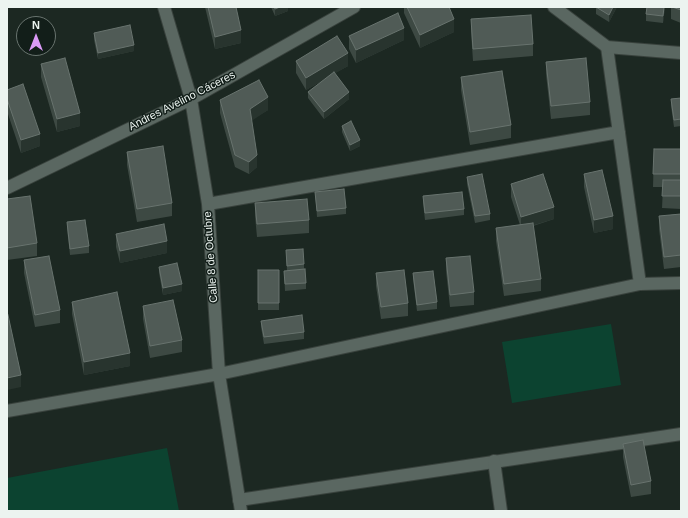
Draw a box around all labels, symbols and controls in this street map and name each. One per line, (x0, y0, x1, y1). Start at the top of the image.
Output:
north arrow (16, 16, 56, 56)
text: N (32, 19, 40, 31)
street label: Andres Avelino Cáceres (127, 68, 237, 134)
street label: Calle 8 de Octubre (201, 211, 221, 303)

